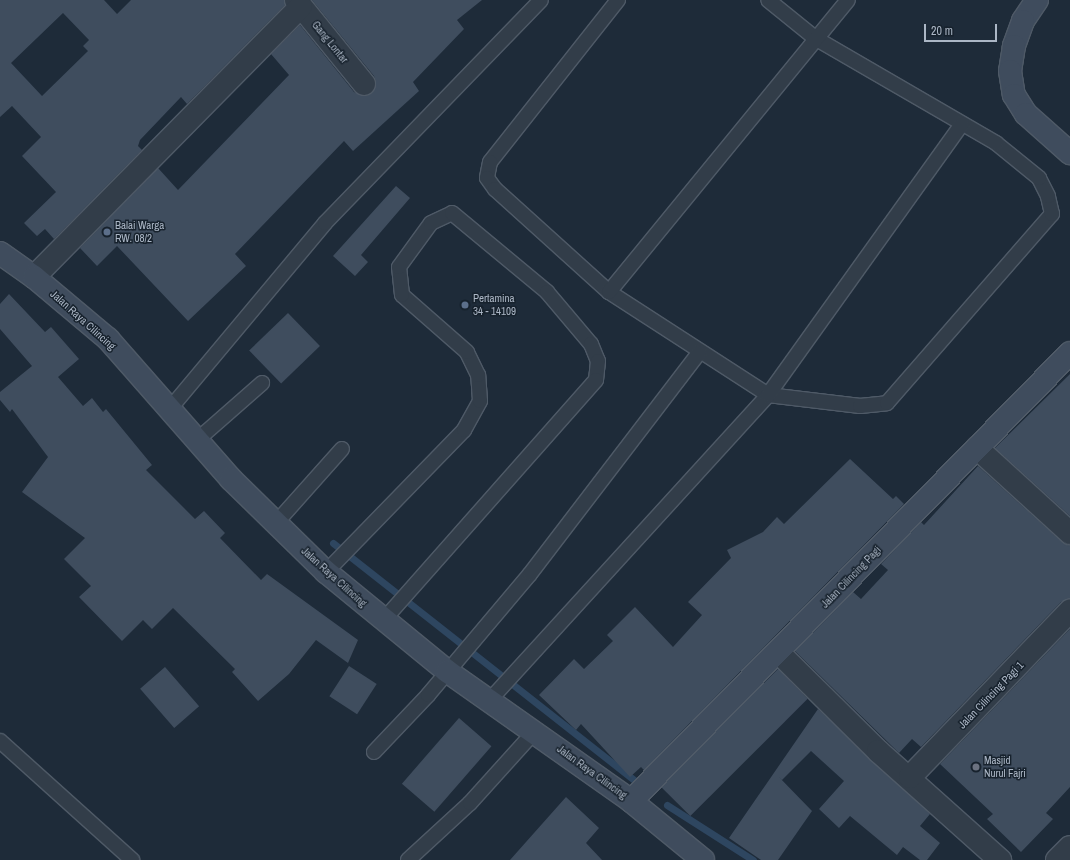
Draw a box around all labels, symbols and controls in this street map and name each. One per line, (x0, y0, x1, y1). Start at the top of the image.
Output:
scale bar (926, 16, 999, 42)
street label: Gang Lontar (309, 18, 351, 66)
text: 20 m (931, 23, 953, 39)
place label: Balai Warga RW. 08/2 (115, 219, 164, 245)
marker: Balai Warga RW. 08/2 (102, 227, 112, 237)
street label: Jalan Raya Cilincing (48, 287, 118, 353)
place label: Pertamina 34 - 14109 (473, 292, 516, 318)
marker: Pertamina 34 - 14109 (460, 300, 470, 310)
street label: Jalan Cilincing Pagi (818, 543, 884, 611)
street label: Jalan Raya Cilincing (299, 544, 369, 610)
street label: Jalan Cilincing Pagi 1 (956, 659, 1026, 731)
street label: Jalan Raya Cilincing (554, 742, 630, 802)
place label: Masjid Nurul Fajri (984, 754, 1026, 780)
marker: Masjid Nurul Fajri (971, 762, 981, 772)

